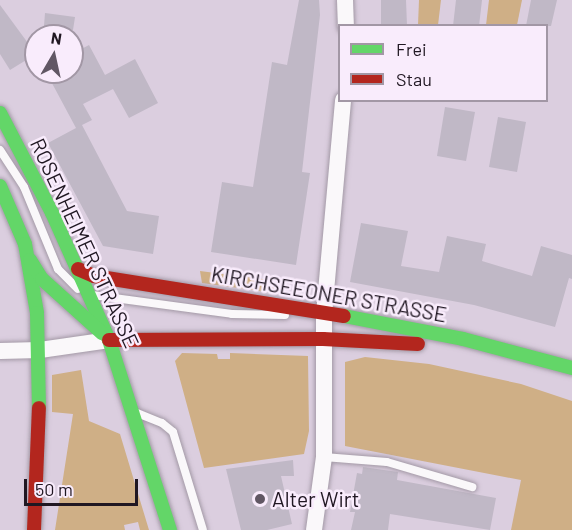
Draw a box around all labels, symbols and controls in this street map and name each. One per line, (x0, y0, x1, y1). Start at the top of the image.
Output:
north arrow (24, 24, 84, 84)
legend (338, 24, 548, 102)
text: N (50, 27, 63, 48)
text: Frei (396, 38, 427, 60)
text: Stau (396, 68, 432, 90)
street label: ROSENHEIMER STRASSE (25, 134, 145, 352)
street label: KIRCHSEEONER STRASSE (209, 261, 449, 327)
scale bar (27, 467, 141, 505)
text: 50 m (35, 478, 73, 500)
place label: Alter Wirt (272, 486, 359, 512)
marker: Alter Wirt (253, 492, 267, 506)

